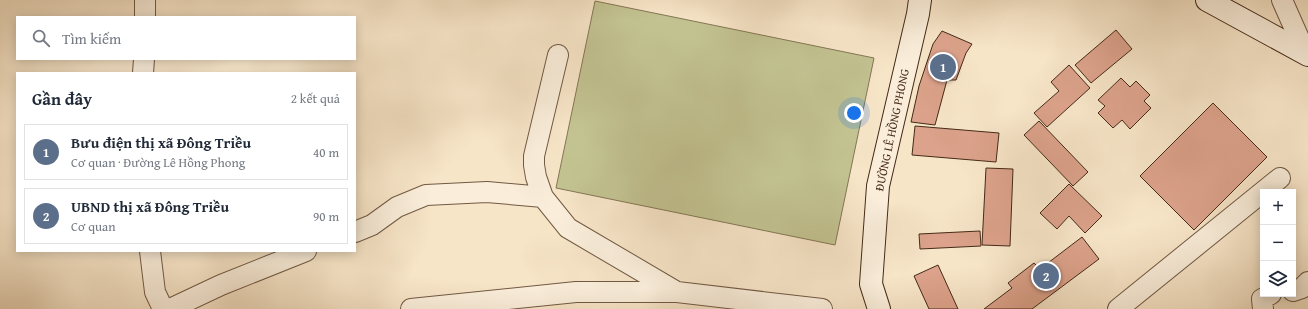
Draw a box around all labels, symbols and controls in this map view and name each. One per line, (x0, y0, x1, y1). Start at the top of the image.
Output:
search box (16, 16, 356, 60)
icon: search (30, 27, 52, 49)
text: Tìm kiếm (62, 28, 121, 49)
pin: 1 (930, 52, 956, 82)
street label: ĐƯỜNG LÊ HỒNG PHONG (870, 67, 913, 193)
text: Gần đây (32, 86, 92, 111)
text: 2 kết quả (291, 89, 340, 108)
your location (844, 103, 864, 123)
text: Bưu điện thị xã Đông Triều (71, 132, 251, 153)
text: 1 (43, 143, 49, 162)
text: 40 m (313, 143, 339, 162)
text: Cơ quan · Đường Lê Hồng Phong (71, 153, 245, 172)
map controls (1260, 189, 1296, 297)
button: + (1260, 189, 1296, 225)
text: UBND thị xã Đông Triều (71, 196, 229, 217)
text: 2 (43, 207, 49, 226)
text: 90 m (313, 207, 339, 226)
text: Cơ quan (71, 217, 115, 236)
button: − (1260, 225, 1296, 261)
pin: 2 (1033, 261, 1059, 291)
button: layers (1260, 261, 1296, 297)

